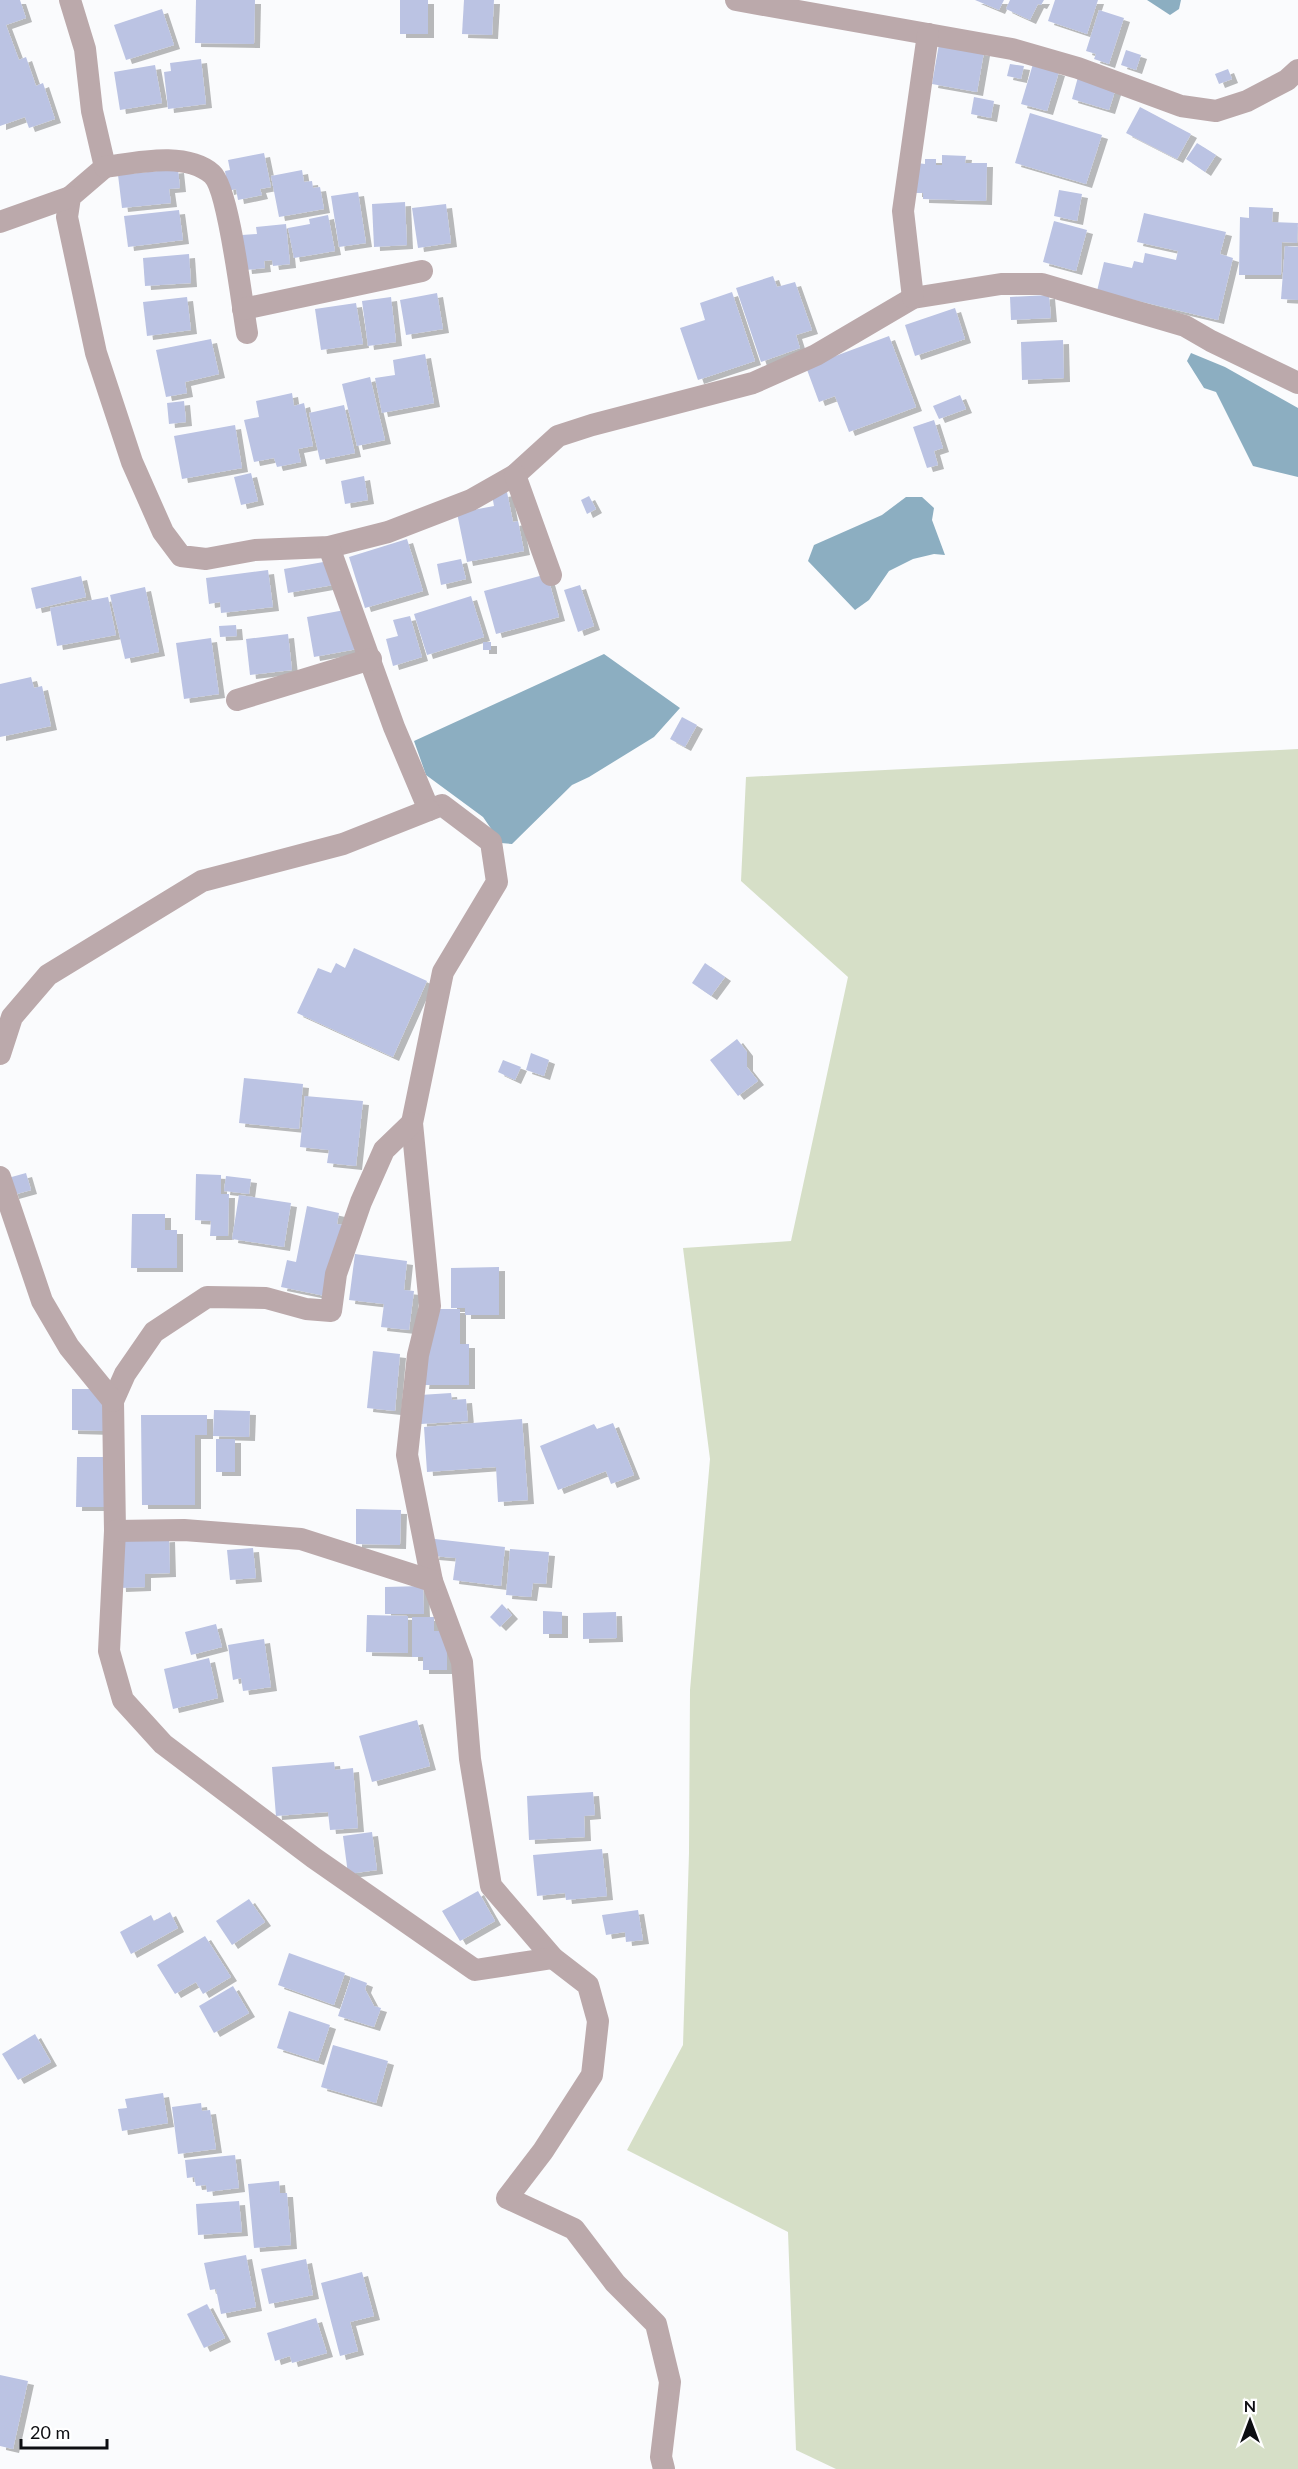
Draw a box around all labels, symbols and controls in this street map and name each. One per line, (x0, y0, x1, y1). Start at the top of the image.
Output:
north arrow (1220, 2391, 1280, 2451)
text: N (1244, 2396, 1256, 2415)
scale bar (21, 2412, 106, 2450)
text: 20 m (30, 2421, 70, 2443)

